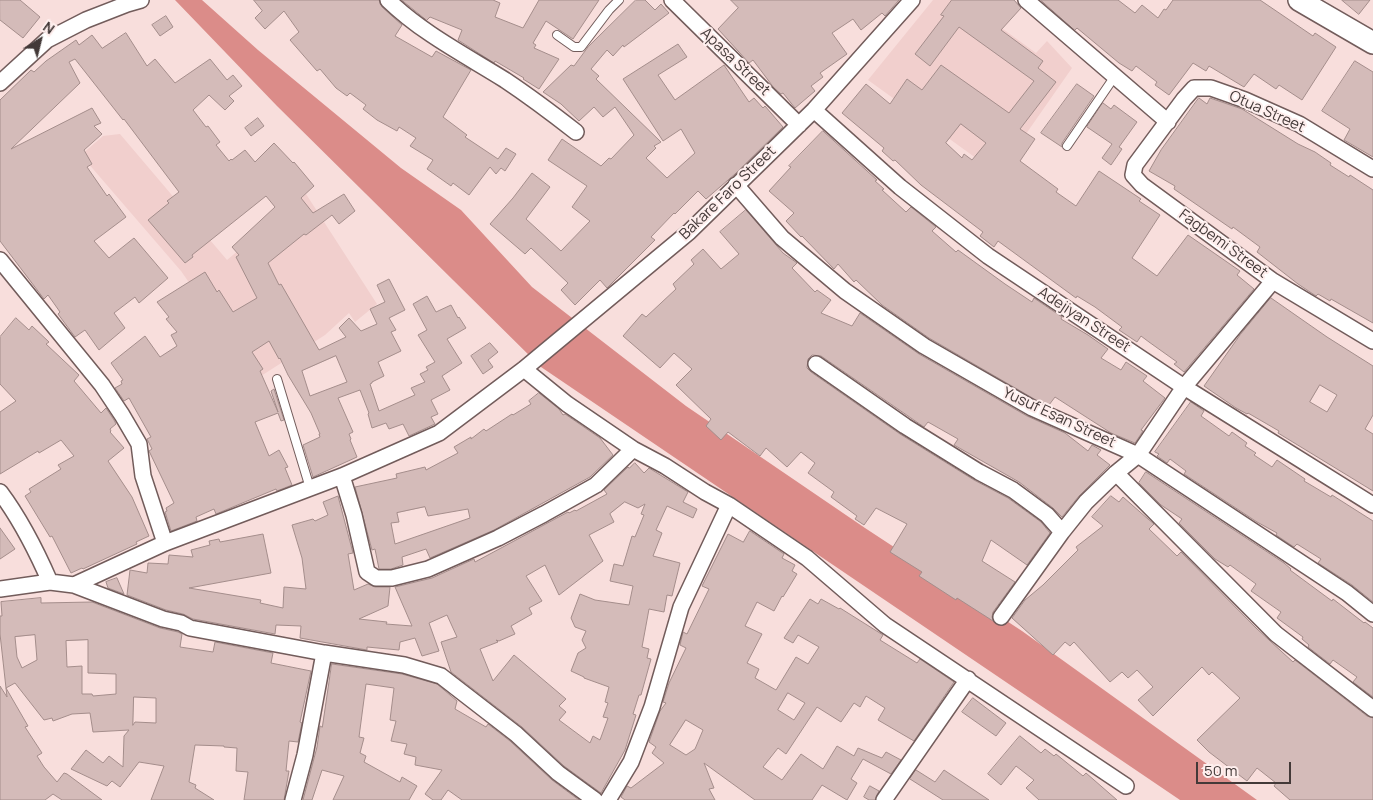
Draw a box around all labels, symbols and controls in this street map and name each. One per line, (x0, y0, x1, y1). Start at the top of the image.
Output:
north arrow (15, 15, 65, 65)
text: N (39, 17, 59, 38)
street label: Apasa Street (696, 24, 774, 100)
street label: Otua Street (1226, 87, 1308, 137)
street label: Bakare Faro Street (676, 142, 780, 244)
street label: Fagbemi Street (1175, 206, 1271, 282)
street label: Adejiyan Street (1035, 283, 1133, 357)
street label: Yusuf Esan Street (1000, 384, 1118, 452)
scale bar (1198, 752, 1293, 784)
text: 50 m (1204, 760, 1238, 781)

